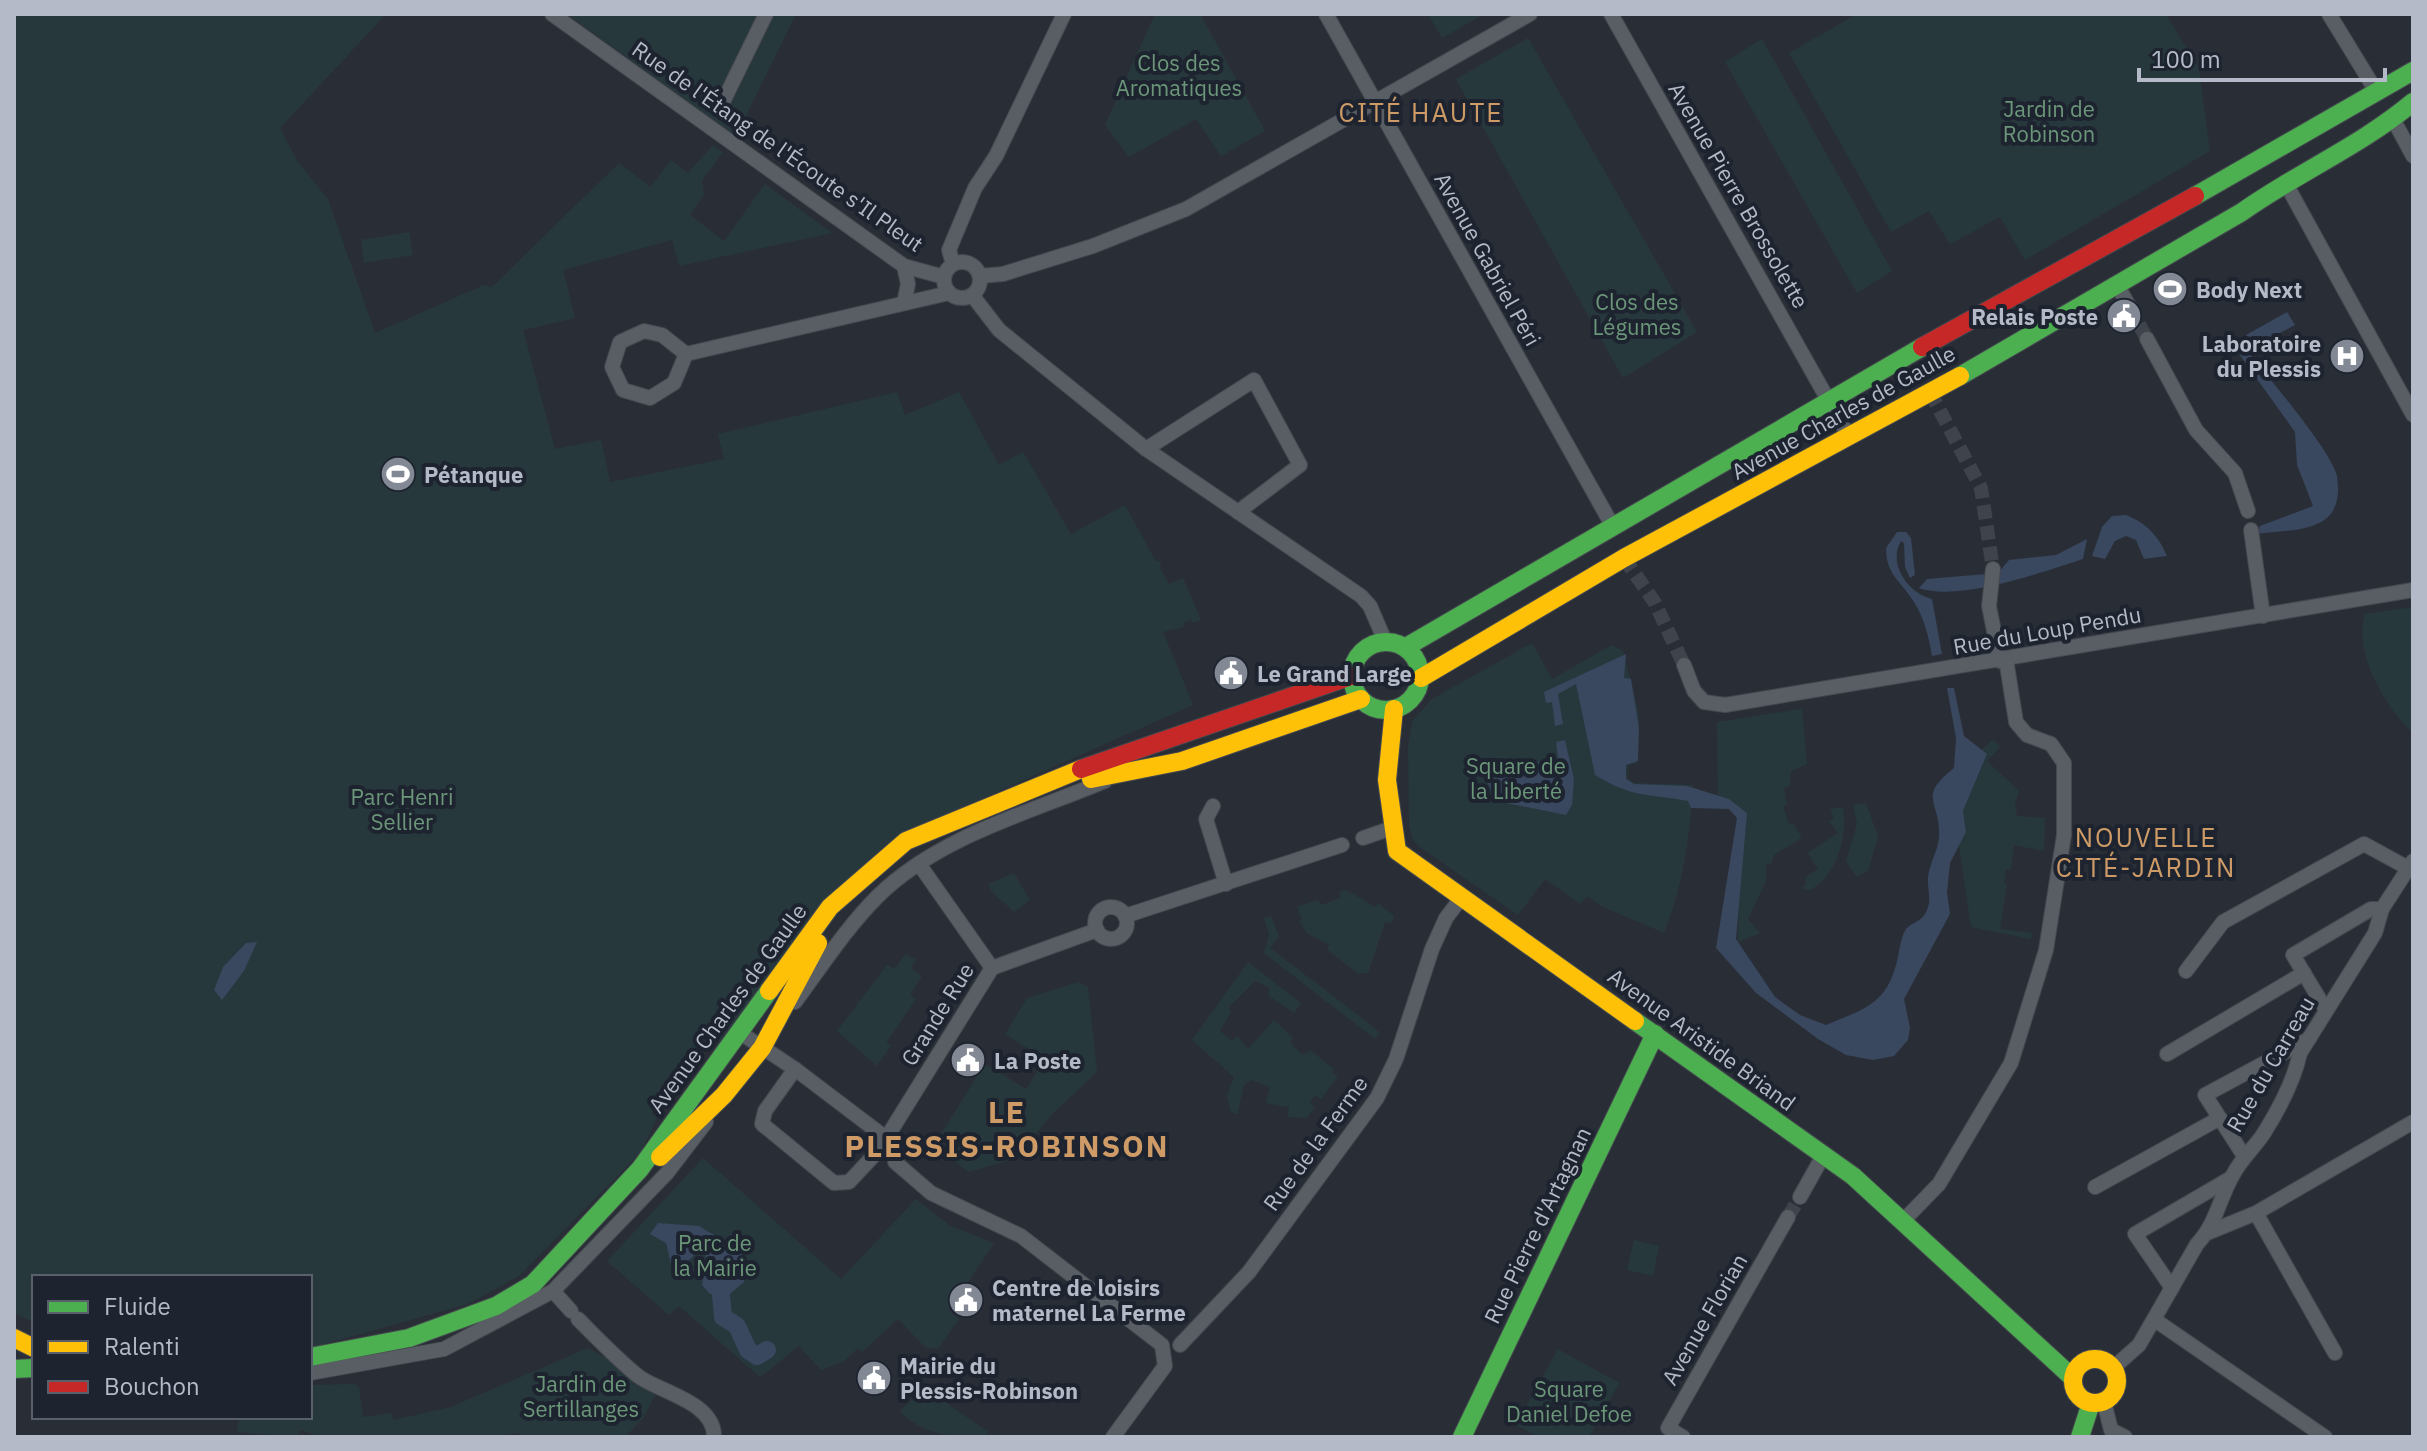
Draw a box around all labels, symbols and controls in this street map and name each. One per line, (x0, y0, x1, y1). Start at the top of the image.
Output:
scale bar (2139, 32, 2385, 82)
street label: Rue de l'Étang de l'Écoute s'Il Pleut (627, 34, 929, 258)
text: 100 m (2151, 43, 2221, 75)
park label: Clos des Aromatiques (1116, 48, 1242, 102)
street label: Avenue Pierre Brossolette (1662, 77, 1816, 313)
park label: Jardin de Robinson (2003, 94, 2095, 148)
district label: CITÉ HAUTE (1339, 95, 1503, 129)
street label: Avenue Gabriel Péri (1428, 167, 1548, 351)
sports icon: Body Next (2151, 270, 2189, 308)
place label: Body Next (2196, 275, 2302, 304)
park label: Clos des Légumes (1593, 287, 1681, 341)
public building icon: Relais Poste (2105, 297, 2143, 335)
place label: Relais Poste (1971, 302, 2098, 331)
place label: Laboratoire du Plessis (2202, 329, 2321, 383)
hospital icon: Laboratoire du Plessis (2328, 337, 2366, 375)
street label: Avenue Charles de Gaulle (1726, 338, 1960, 486)
sports icon: Pétanque (379, 455, 417, 493)
place label: Pétanque (424, 460, 523, 489)
street label: Rue du Loup Pendu (1951, 599, 2143, 661)
public building icon: Le Grand Large (1212, 654, 1250, 692)
place label: Le Grand Large (1257, 659, 1412, 688)
park label: Square de la Liberté (1466, 751, 1566, 805)
park label: Parc Henri Sellier (351, 782, 453, 836)
district label: NOUVELLE CITÉ-JARDIN (2056, 820, 2236, 884)
street label: Avenue Charles de Gaulle (641, 897, 813, 1119)
street label: Grande Rue (894, 957, 980, 1071)
street label: Avenue Aristide Briand (1602, 961, 1802, 1117)
street label: Rue du Carreau (2219, 991, 2321, 1137)
public building icon: La Poste (949, 1041, 987, 1079)
place label: La Poste (994, 1046, 1081, 1075)
street label: Rue de la Ferme (1256, 1070, 1374, 1216)
district label: LE PLESSIS-ROBINSON (845, 1092, 1169, 1165)
street label: Rue Pierre d'Artagnan (1477, 1122, 1597, 1328)
park label: Parc de la Mairie (673, 1228, 757, 1282)
street label: Avenue Florian (1655, 1248, 1753, 1390)
place label: Centre de loisirs maternel La Ferme (992, 1273, 1186, 1327)
legend (32, 1275, 312, 1419)
public building icon: Centre de loisirs maternel La Ferme (947, 1281, 985, 1319)
text: Fluide (104, 1290, 171, 1322)
text: Ralenti (104, 1330, 180, 1362)
place label: Mairie du Plessis-Robinson (900, 1351, 1078, 1405)
public building icon: Mairie du Plessis-Robinson (855, 1359, 893, 1397)
park label: Jardin de Sertillanges (523, 1369, 639, 1423)
text: Bouchon (104, 1370, 200, 1402)
park label: Square Daniel Defoe (1506, 1374, 1632, 1428)

